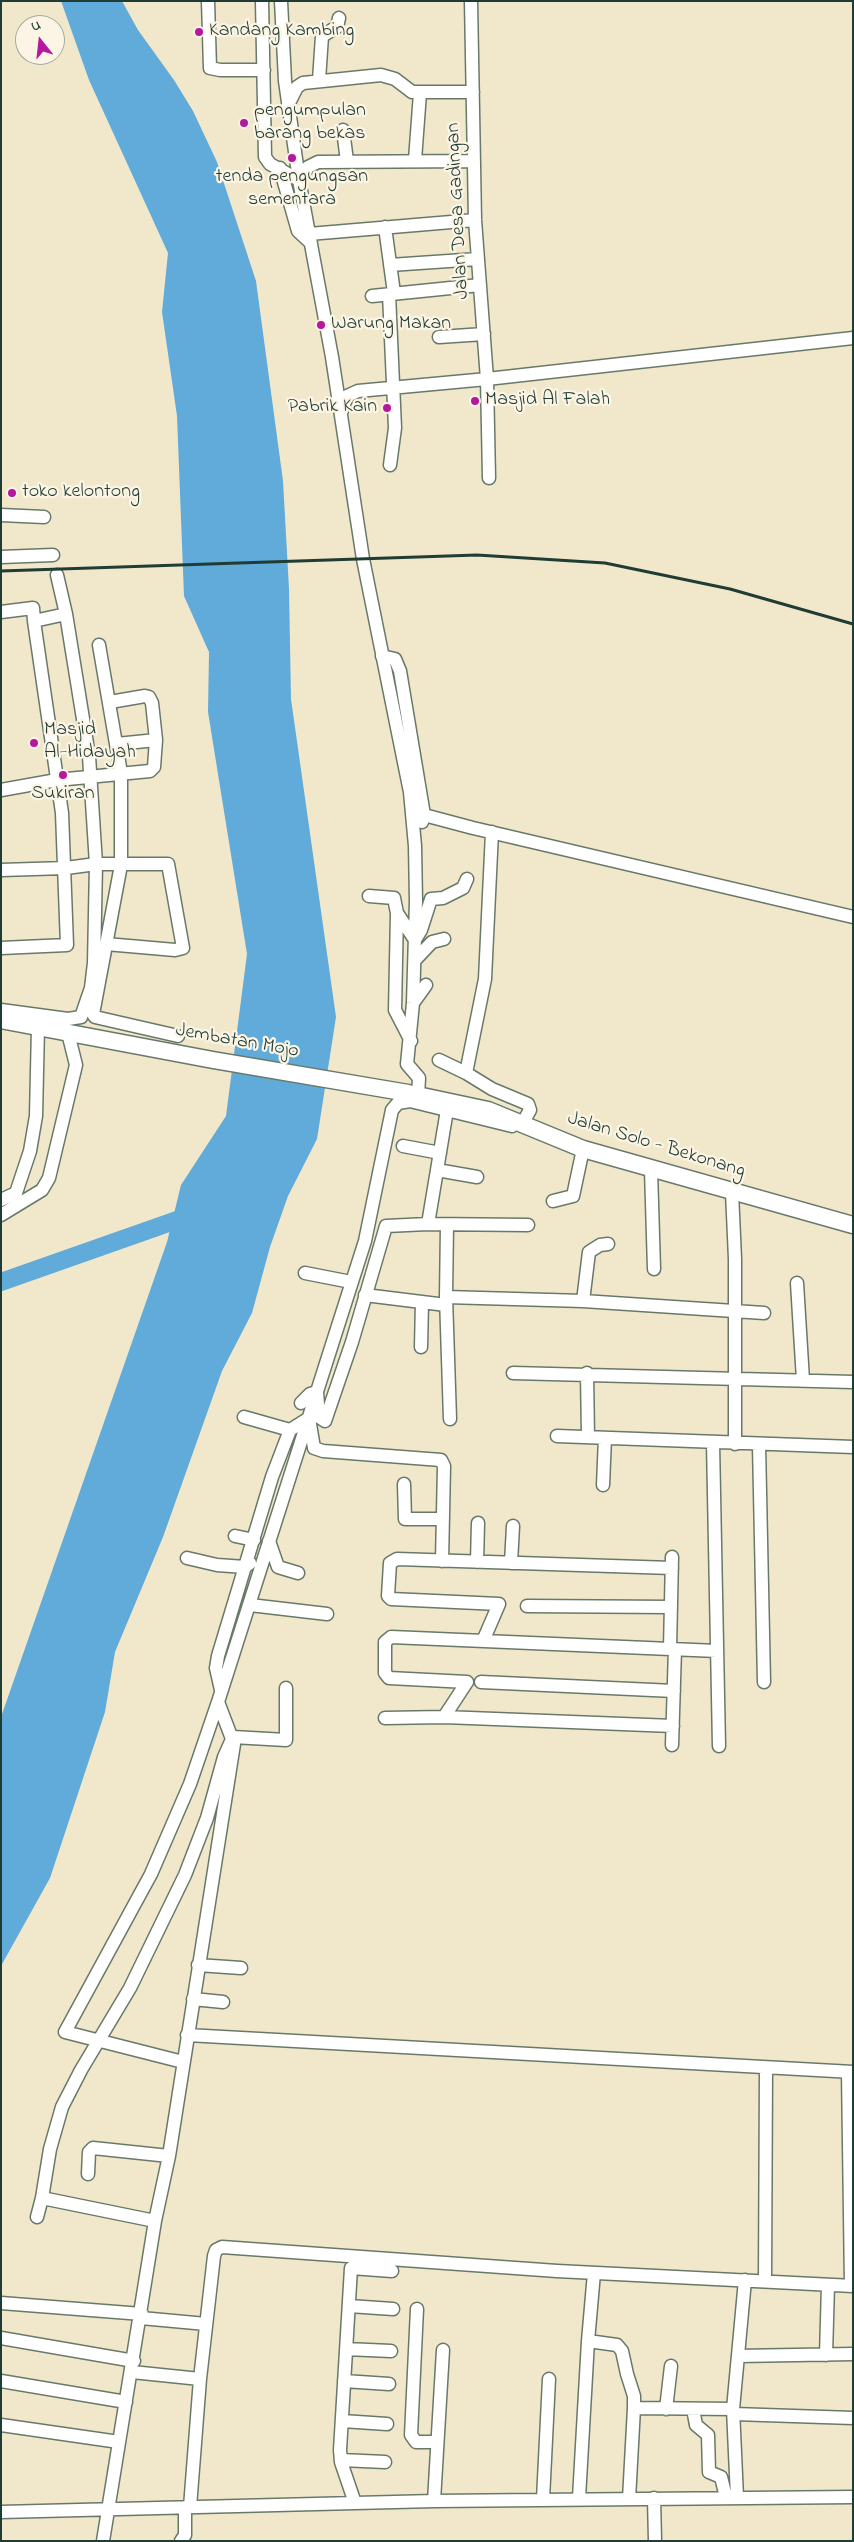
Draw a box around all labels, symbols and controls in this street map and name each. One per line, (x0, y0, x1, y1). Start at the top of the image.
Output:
north arrow (15, 15, 65, 65)
text: U (29, 15, 43, 37)
place label: Kandang Kambing (209, 20, 354, 44)
marker: Kandang Kambing (193, 26, 205, 38)
place label: pengumpulan barang bekas (254, 100, 366, 147)
marker: pengumpulan barang bekas (238, 117, 250, 129)
street label: Jalan Desa Gadingan (442, 122, 476, 300)
marker: tenda pengungsan sementara (286, 152, 298, 164)
place label: tenda pengungsan sementara (216, 166, 368, 213)
place label: Warung Makan (331, 313, 451, 337)
marker: Warung Makan (315, 319, 327, 331)
place label: Masjid Al Falah (485, 389, 610, 413)
marker: Masjid Al Falah (469, 395, 481, 407)
place label: Pabrik Kain (288, 396, 377, 420)
marker: Pabrik Kain (381, 402, 393, 414)
place label: toko kelontong (22, 481, 140, 505)
marker: toko kelontong (6, 487, 18, 499)
place label: Masjid Al-Hidayah (44, 719, 136, 766)
marker: Masjid Al-Hidayah (28, 737, 40, 749)
marker: Sukiran (57, 769, 69, 781)
place label: Sukiran (31, 783, 95, 807)
street label: Jembatan Mojo (174, 1019, 300, 1065)
street label: Jalan Solo - Bekonang (564, 1108, 748, 1184)

